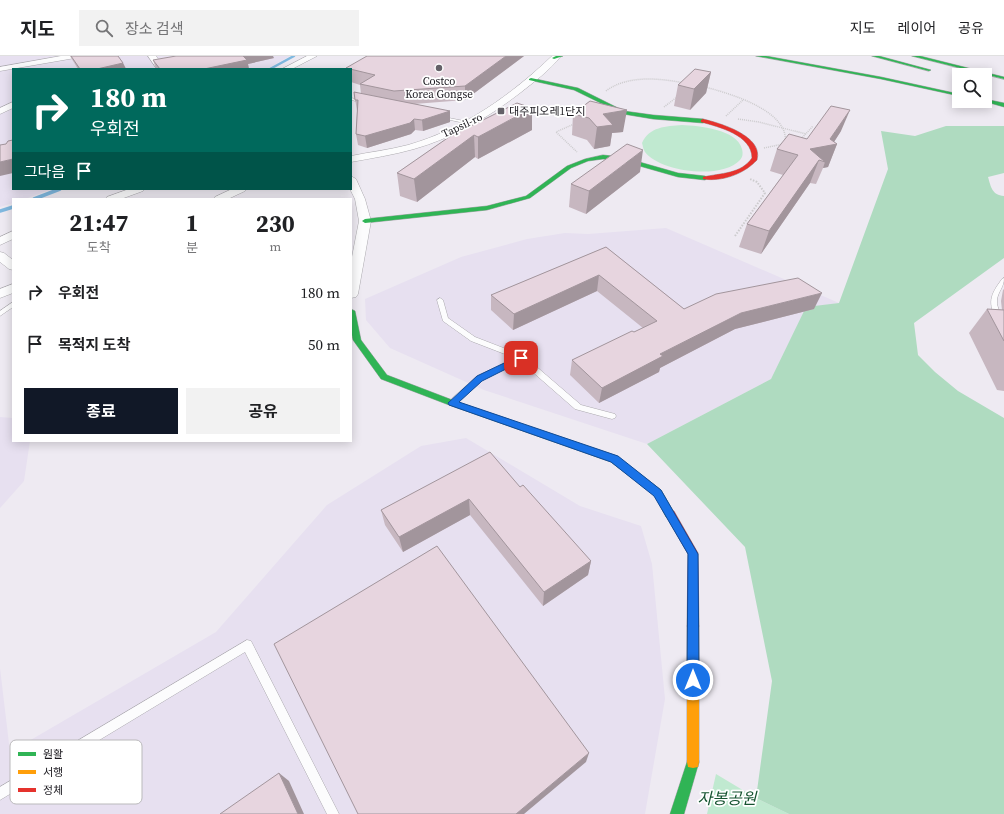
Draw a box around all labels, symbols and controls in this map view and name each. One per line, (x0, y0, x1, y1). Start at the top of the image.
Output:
search box (79, 10, 359, 46)
text: 지도 (20, 16, 55, 42)
icon: search (93, 17, 115, 39)
text: 장소 검색 (125, 18, 184, 39)
text: 지도 (850, 18, 876, 38)
text: 레이어 (898, 18, 936, 38)
text: 공유 (958, 18, 984, 38)
marker: Costco Korea Gongse (434, 63, 444, 73)
map controls (952, 68, 992, 108)
button: search (952, 68, 992, 108)
place label: Costco Korea Gongse (405, 74, 473, 102)
text: 180 m (90, 78, 167, 116)
icon: right (24, 84, 76, 136)
place label: 대주피오레1단지 (509, 104, 585, 119)
marker: 대주피오레1단지 (496, 106, 506, 116)
street label: Tapsil-ro (439, 109, 485, 141)
text: 우회전 (90, 116, 140, 141)
icon: arrive (73, 160, 95, 182)
text: 그다음 (24, 161, 65, 182)
text: 21:47 (69, 206, 128, 239)
text: 1 (186, 206, 199, 239)
text: 230 (256, 207, 295, 240)
text: m (269, 238, 281, 255)
text: 도착 (87, 239, 111, 256)
text: 분 (186, 239, 198, 256)
icon: right (24, 281, 46, 303)
text: 우회전 (58, 282, 99, 303)
text: 180 m (300, 282, 340, 303)
icon: arrive (24, 333, 46, 355)
text: 목적지 도착 (58, 334, 130, 355)
text: 50 m (308, 334, 340, 355)
pin (504, 341, 538, 375)
icon: arrive (510, 347, 532, 369)
button: 종료 (24, 388, 178, 434)
button: 공유 (186, 388, 340, 434)
position arrow (672, 659, 714, 701)
legend (10, 740, 142, 804)
text: 원활 (43, 747, 63, 762)
text: 서행 (43, 765, 63, 780)
text: 정체 (43, 783, 63, 798)
park label: 자봉공원 (698, 787, 758, 809)

